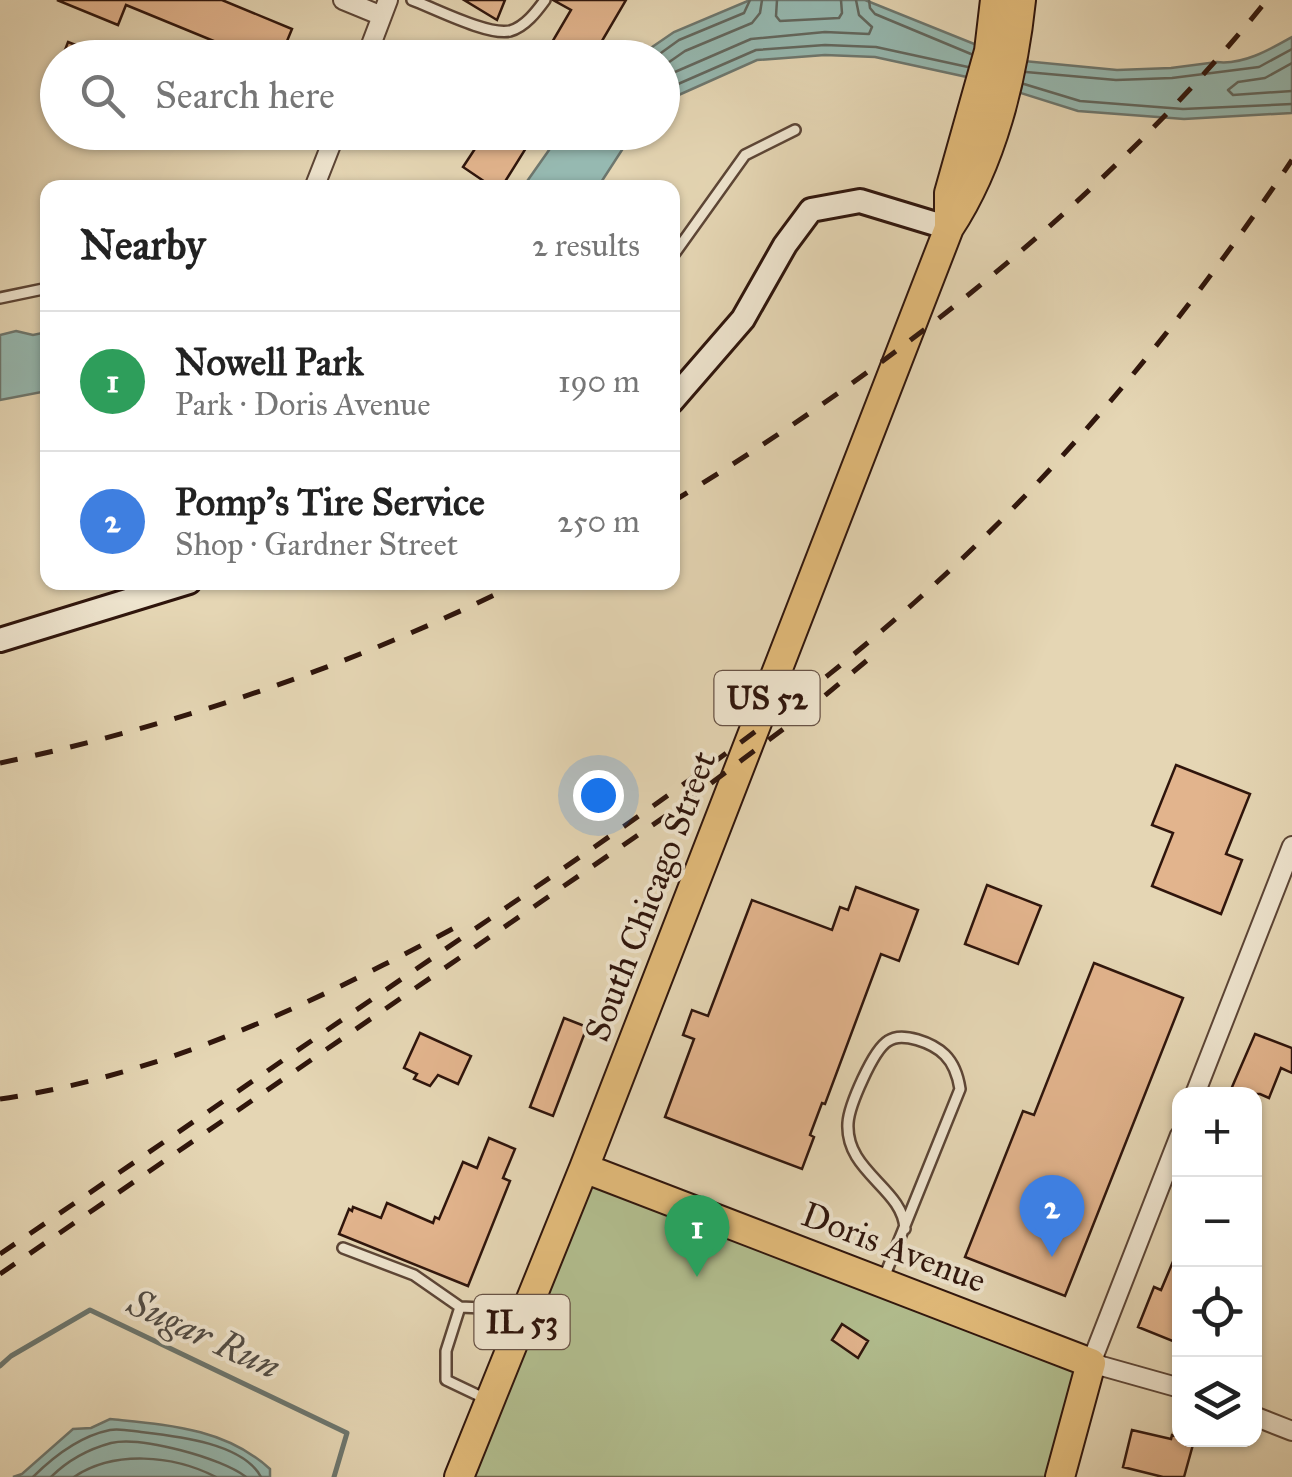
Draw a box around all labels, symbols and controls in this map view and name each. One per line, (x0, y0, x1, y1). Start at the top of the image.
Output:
search box (40, 40, 680, 150)
icon: search (75, 68, 130, 123)
text: Search here (155, 72, 335, 118)
text: Nearby (80, 219, 205, 271)
text: 2 results (532, 226, 640, 265)
text: Nowell Park (175, 339, 364, 385)
text: 1 (106, 362, 119, 401)
text: 190 m (558, 362, 640, 401)
text: Park · Doris Avenue (175, 385, 431, 424)
text: Pomp's Tire Service (175, 479, 485, 525)
text: 2 (105, 502, 120, 541)
text: 250 m (557, 502, 640, 541)
text: Shop · Gardner Street (175, 525, 458, 564)
road number: US 52 (714, 671, 820, 725)
street label: South Chicago Street (575, 745, 726, 1047)
your location (573, 770, 624, 821)
map controls (1172, 1087, 1262, 1447)
button: + (1172, 1087, 1262, 1177)
pin: 2 (1020, 1174, 1084, 1257)
button: − (1172, 1177, 1262, 1267)
street label: Doris Avenue (796, 1193, 992, 1302)
pin: 1 (664, 1194, 730, 1277)
button: locate (1172, 1267, 1262, 1357)
water label: Sugar Run (120, 1278, 287, 1389)
road number: IL 53 (474, 1295, 570, 1349)
button: layers (1172, 1357, 1262, 1447)

